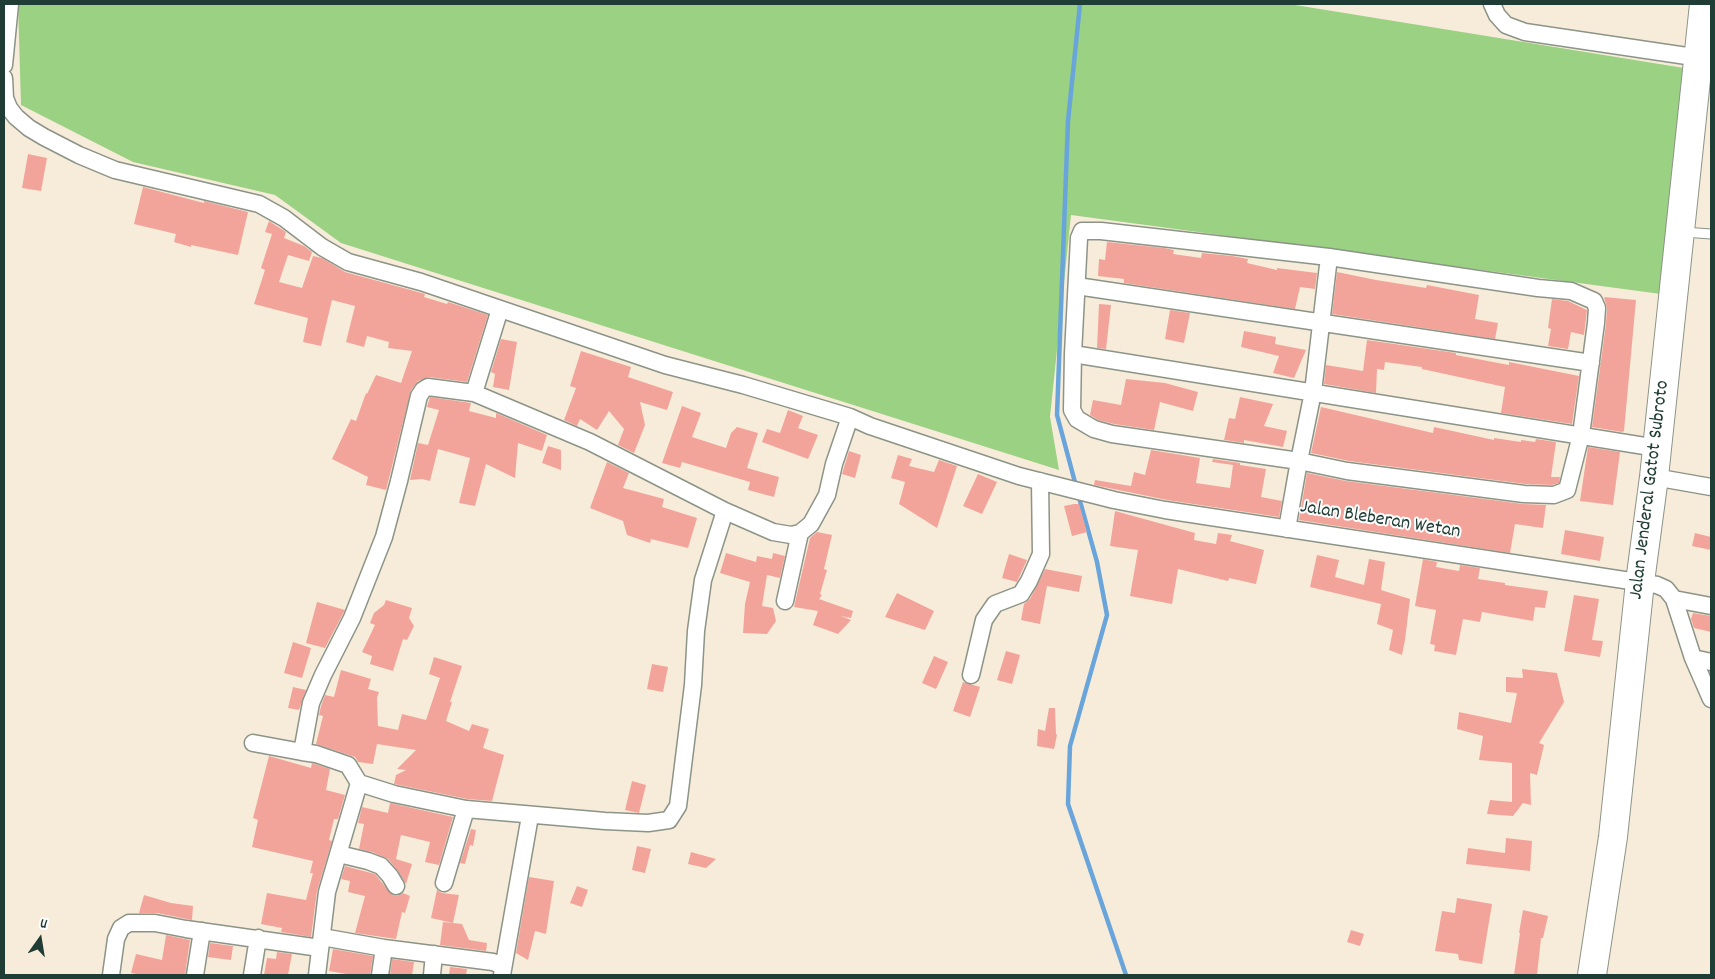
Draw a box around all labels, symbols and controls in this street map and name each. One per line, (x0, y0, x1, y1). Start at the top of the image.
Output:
street label: Jalan Jenderal Gatot Subroto (1626, 379, 1676, 601)
street label: Jalan Bleberan Wetan (1298, 496, 1462, 546)
north arrow (15, 914, 65, 964)
text: U (38, 914, 49, 935)

